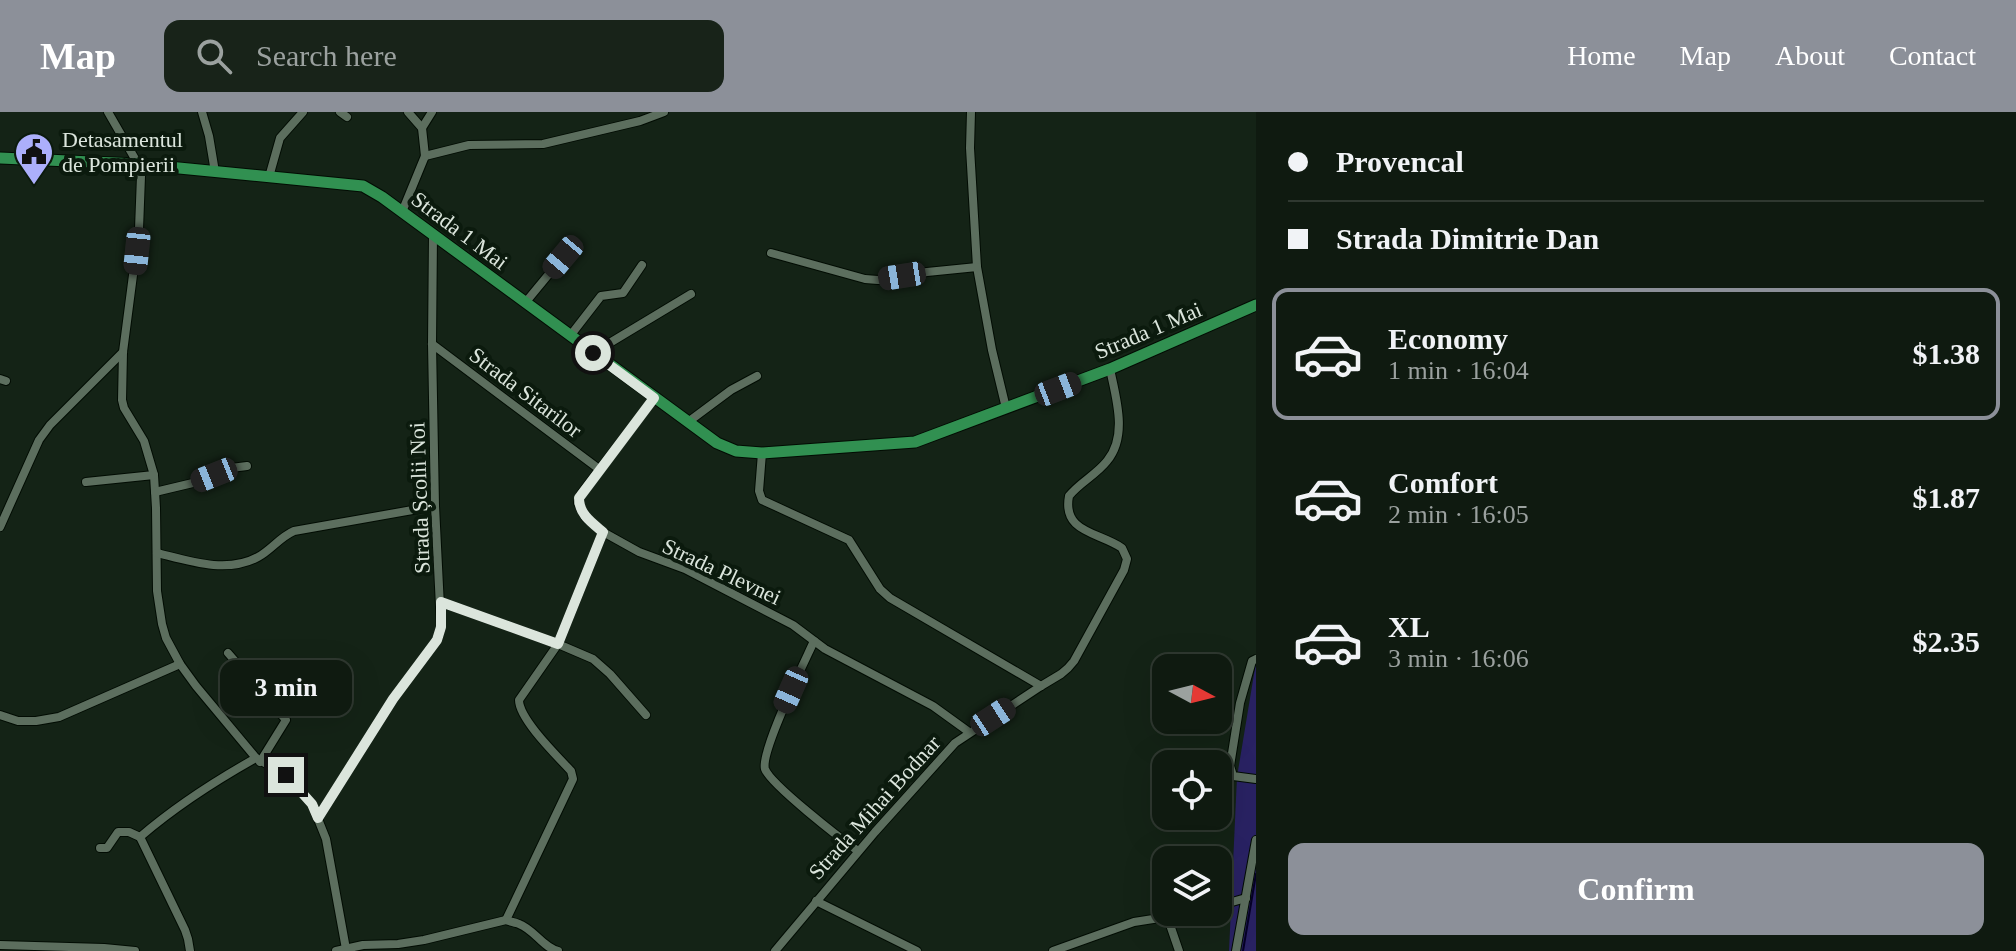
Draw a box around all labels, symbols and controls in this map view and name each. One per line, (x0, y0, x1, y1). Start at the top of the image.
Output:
search box (164, 20, 724, 92)
icon: search (192, 34, 236, 78)
text: Map (40, 35, 116, 77)
text: Search here (256, 39, 397, 72)
text: Home (1567, 40, 1636, 71)
text: Map (1680, 40, 1731, 71)
text: About (1775, 40, 1845, 71)
text: Contact (1889, 40, 1976, 71)
place label: Detasamentul de Pompierii (62, 127, 183, 177)
public building icon: Detasamentul de Pompierii (13, 131, 55, 186)
text: Provencal (1336, 145, 1464, 178)
street label: Strada 1 Mai (407, 186, 513, 275)
text: Strada Dimitrie Dan (1336, 222, 1599, 255)
car (123, 226, 151, 276)
car (538, 231, 588, 283)
car (876, 260, 928, 292)
street label: Strada 1 Mai (1091, 297, 1205, 364)
icon: car (1292, 318, 1364, 390)
text: Economy (1388, 322, 1508, 355)
route start (575, 335, 611, 371)
text: $1.38 (1913, 337, 1980, 370)
street label: Strada Sitarilor (465, 342, 587, 443)
text: 1 min · 16:04 (1388, 356, 1529, 385)
car (1031, 369, 1085, 409)
street label: Strada Școlii Noi (404, 422, 435, 574)
car (187, 455, 241, 495)
icon: car (1292, 462, 1364, 534)
text: Comfort (1388, 466, 1498, 499)
text: $1.87 (1913, 481, 1980, 514)
text: 2 min · 16:05 (1388, 500, 1529, 529)
street label: Strada Plevnei (659, 533, 785, 610)
icon: car (1292, 606, 1364, 678)
text: XL (1388, 610, 1430, 643)
text: $2.35 (1913, 625, 1980, 658)
text: 3 min · 16:06 (1388, 644, 1529, 673)
north arrow (1152, 654, 1232, 734)
map controls (1152, 654, 1232, 926)
callout: 3 min (220, 659, 352, 715)
car (770, 663, 812, 717)
text: 3 min (255, 673, 317, 702)
car (966, 694, 1020, 740)
street label: Strada Mihai Bodnar (803, 730, 946, 884)
button: locate (1152, 750, 1232, 830)
route end (268, 757, 304, 793)
button: Confirm (1288, 843, 1984, 935)
button: layers (1152, 846, 1232, 926)

